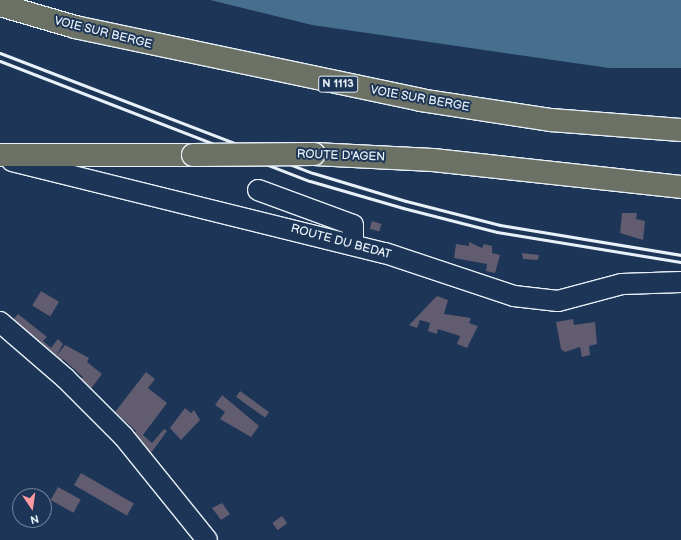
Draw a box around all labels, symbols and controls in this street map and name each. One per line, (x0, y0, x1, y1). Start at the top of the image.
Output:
street label: VOIE SUR BERGE (53, 14, 153, 52)
road number: N 1113 (318, 75, 358, 93)
street label: VOIE SUR BERGE (369, 83, 471, 115)
street label: ROUTE D'AGEN (297, 147, 385, 165)
street label: ROUTE DU BEDAT (289, 222, 393, 262)
north arrow (12, 488, 52, 528)
text: N (29, 512, 40, 526)

